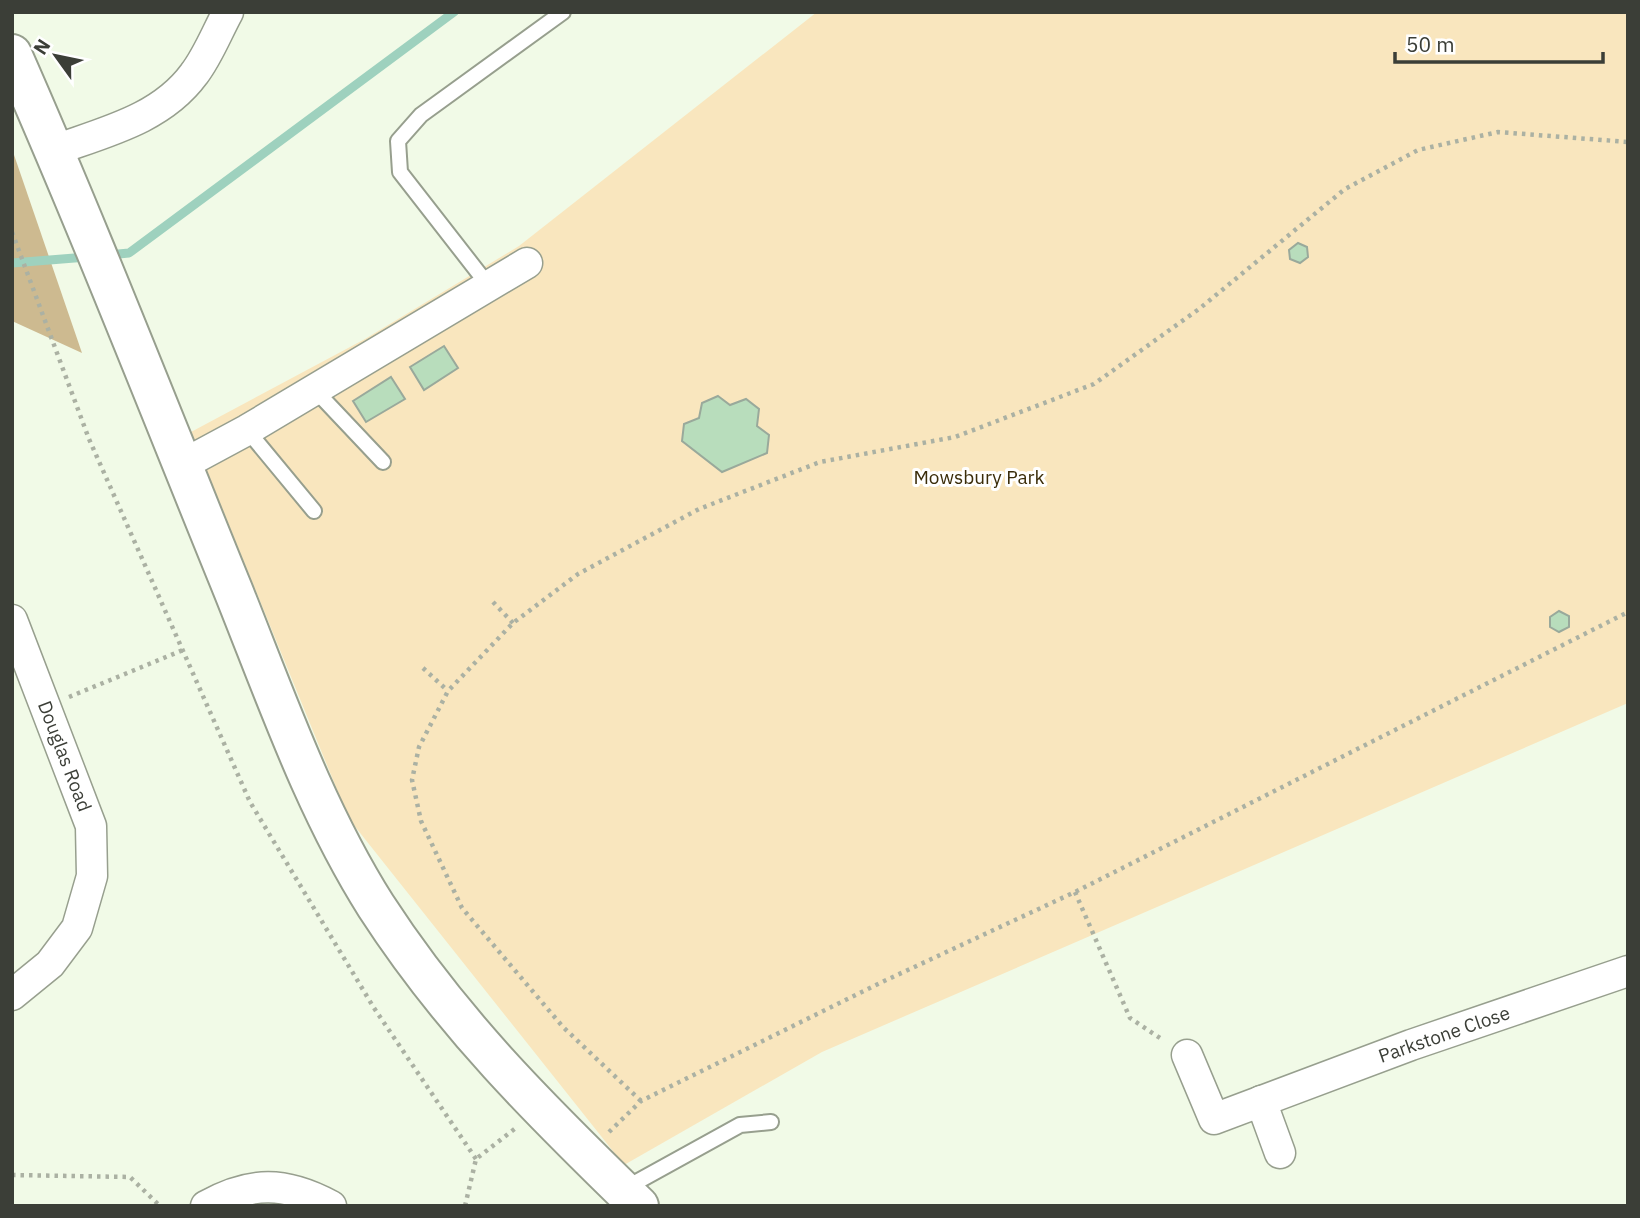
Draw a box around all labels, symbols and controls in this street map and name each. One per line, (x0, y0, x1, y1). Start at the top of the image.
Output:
north arrow (21, 21, 91, 91)
scale bar (1395, 21, 1603, 65)
text: 50 m (1406, 30, 1455, 58)
text: N (28, 34, 56, 59)
park label: Mowsbury Park (913, 465, 1045, 489)
street label: Douglas Road (33, 697, 97, 815)
street label: Parkstone Close (1375, 1000, 1513, 1068)

